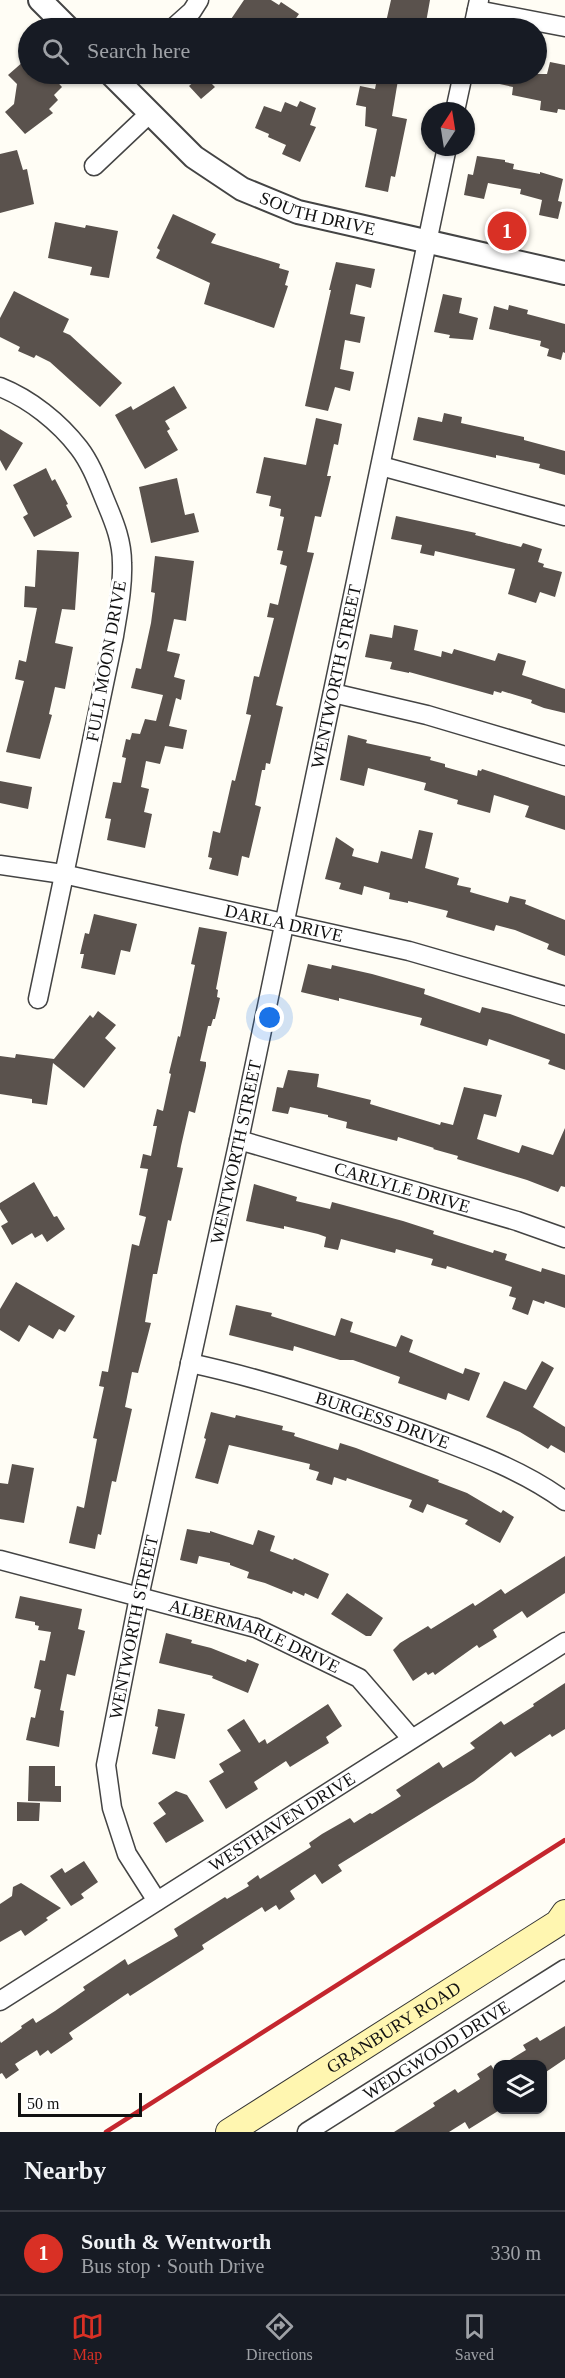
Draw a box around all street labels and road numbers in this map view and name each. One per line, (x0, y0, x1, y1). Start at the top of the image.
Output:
street label: SOUTH DRIVE (257, 187, 377, 239)
street label: FULL MOON DRIVE (82, 579, 130, 743)
street label: WENTWORTH STREET (307, 583, 365, 770)
street label: DARLA DRIVE (223, 900, 345, 946)
street label: WENTWORTH STREET (207, 1059, 265, 1246)
street label: CARLYLE DRIVE (332, 1158, 473, 1217)
street label: BURGESS DRIVE (313, 1388, 452, 1453)
street label: WENTWORTH STREET (105, 1533, 162, 1721)
street label: ALBERMARLE DRIVE (167, 1595, 343, 1677)
street label: WESTHAVEN DRIVE (205, 1768, 359, 1876)
street label: GRANBURY ROAD (323, 1977, 464, 2077)
street label: WEDGWOOD DRIVE (359, 1997, 513, 2104)

